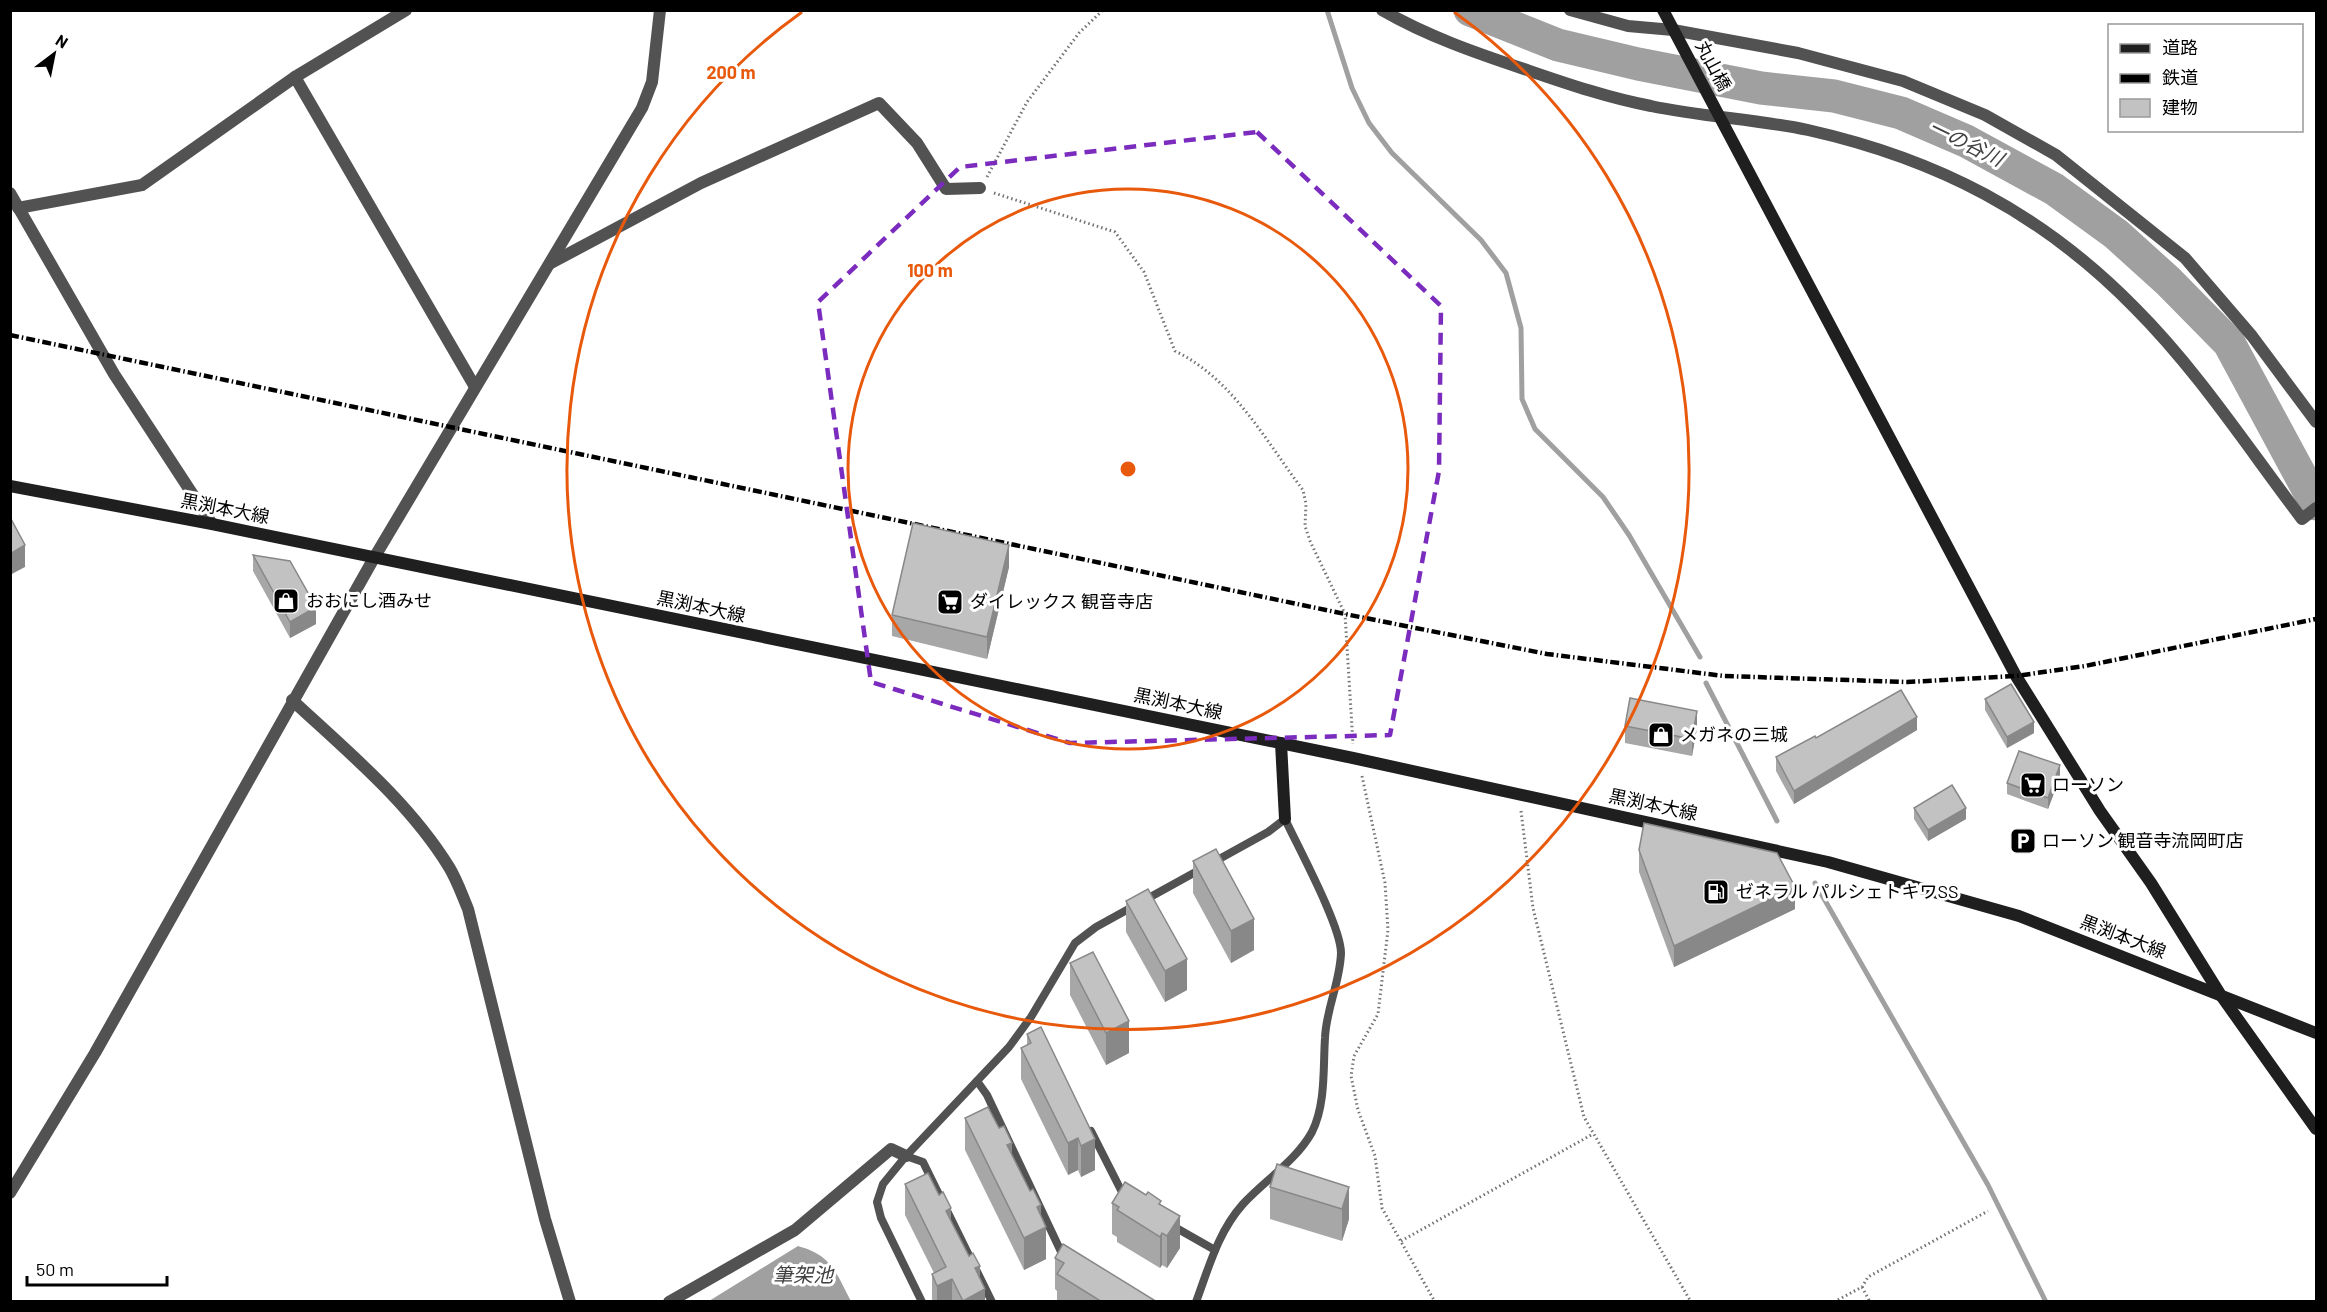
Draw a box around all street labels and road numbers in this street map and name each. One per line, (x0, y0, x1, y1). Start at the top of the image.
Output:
street label: 丸山橋 (1691, 37, 1736, 95)
street label: 黒渕本大線 (179, 489, 271, 527)
street label: 黒渕本大線 (655, 586, 748, 626)
street label: 黒渕本大線 (1132, 683, 1225, 723)
street label: 黒渕本大線 (1607, 784, 1700, 824)
street label: 黒渕本大線 (2077, 910, 2169, 962)

